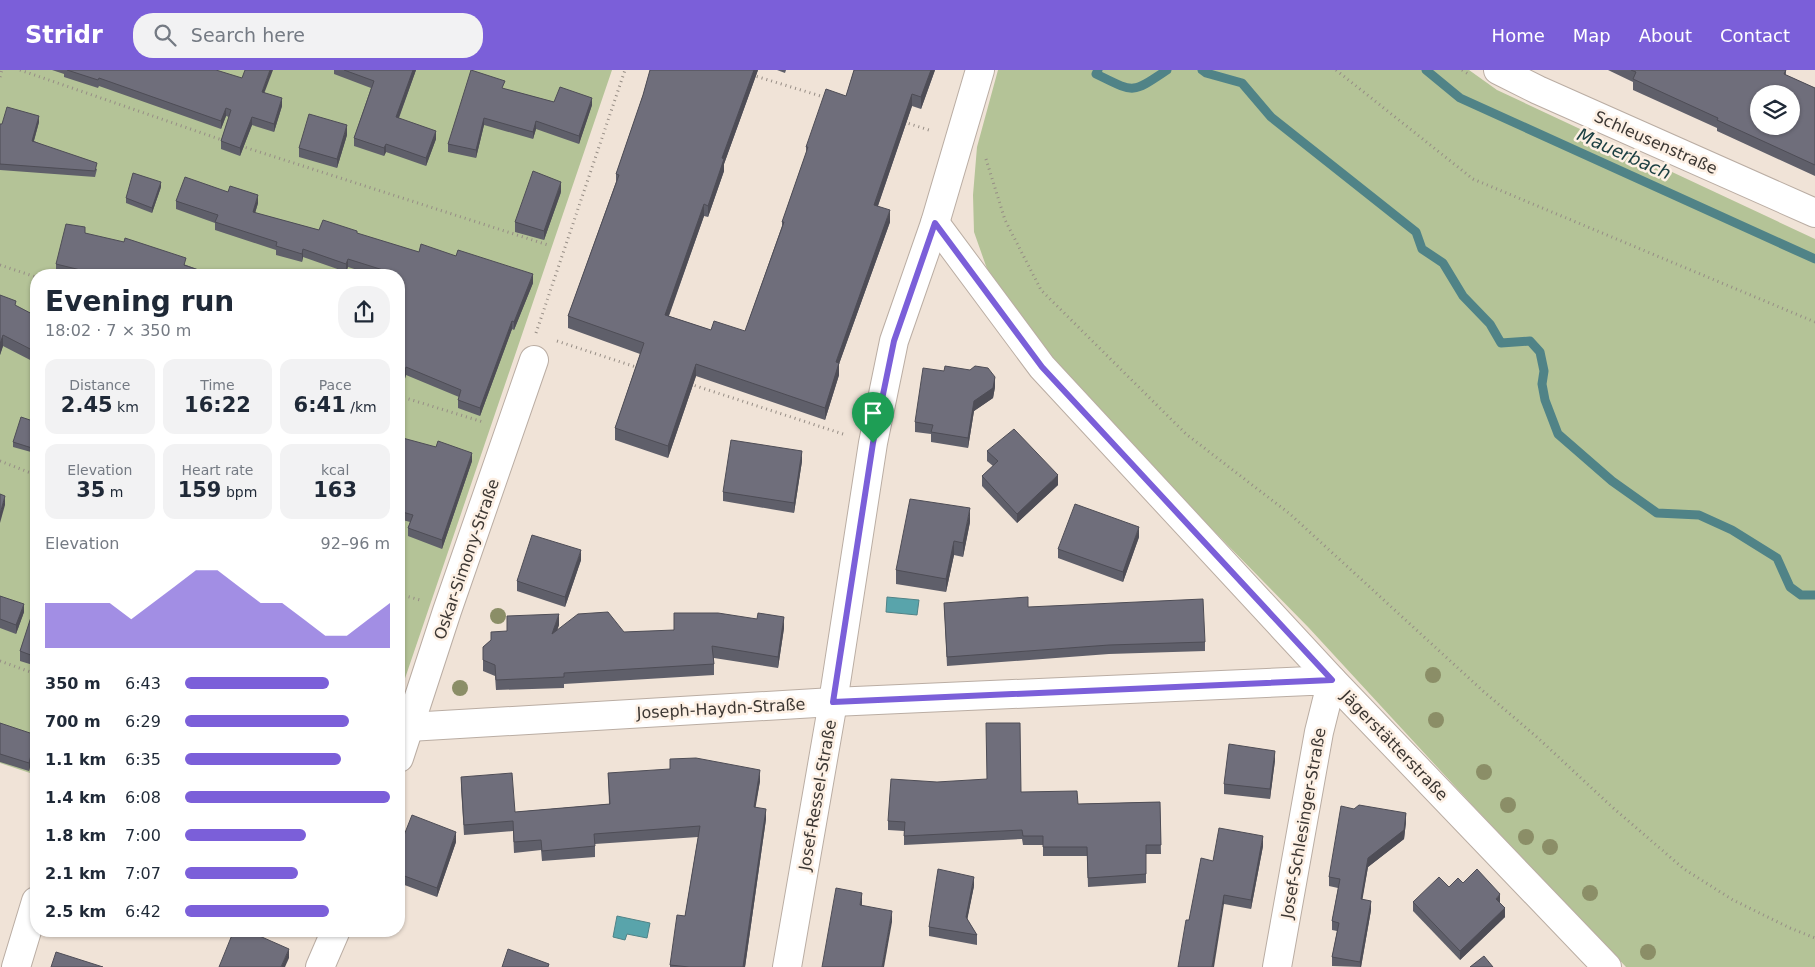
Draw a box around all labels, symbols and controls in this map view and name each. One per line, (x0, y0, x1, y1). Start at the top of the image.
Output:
search box (133, 13, 483, 58)
text: Stridr (25, 21, 103, 49)
icon: search (151, 21, 179, 49)
text: Search here (191, 24, 305, 46)
text: Home (1492, 25, 1545, 46)
text: Map (1573, 25, 1611, 46)
text: About (1639, 25, 1692, 46)
text: Contact (1720, 25, 1790, 46)
map controls (1750, 85, 1800, 135)
button: layers (1750, 85, 1800, 135)
street label: Schleusenstraße (1591, 107, 1720, 178)
water label: Mauerbach (1574, 124, 1674, 184)
text: Evening run (45, 285, 234, 318)
button: share (338, 286, 390, 338)
text: 18:02 · 7 × 350 m (45, 321, 191, 340)
text: Distance (69, 377, 130, 393)
text: Time (200, 377, 235, 393)
text: Pace (319, 377, 352, 393)
pin (852, 392, 894, 443)
text: 2.45 (61, 393, 113, 417)
text: 16:22 (184, 393, 251, 417)
text: 6:41 (294, 393, 346, 417)
text: km (113, 399, 139, 415)
text: /km (346, 399, 377, 415)
icon: arrive (859, 399, 887, 427)
text: Elevation (67, 462, 132, 478)
text: Heart rate (182, 462, 253, 478)
text: kcal (321, 462, 349, 478)
street label: Oskar-Simony-Straße (430, 476, 503, 642)
text: 35 (76, 478, 105, 502)
text: 159 (178, 478, 221, 502)
text: 163 (313, 478, 357, 502)
text: m (105, 484, 123, 500)
text: bpm (221, 484, 257, 500)
text: Elevation (45, 534, 119, 553)
text: 92–96 m (321, 534, 390, 553)
text: 350 m (45, 674, 101, 693)
text: 6:43 (125, 674, 161, 693)
street label: Jägerstätterstraße (1337, 686, 1452, 804)
street label: Joseph-Haydn-Straße (635, 695, 806, 722)
text: 700 m (45, 712, 101, 731)
text: 6:29 (125, 712, 161, 731)
street label: Josef-Ressel-Straße (795, 718, 840, 873)
street label: Josef-Schlesinger-Straße (1277, 726, 1330, 921)
text: 1.1 km (45, 750, 106, 769)
text: 6:35 (125, 750, 161, 769)
text: 1.4 km (45, 788, 106, 807)
text: 6:08 (125, 788, 161, 807)
text: 1.8 km (45, 826, 106, 845)
text: 7:00 (125, 826, 161, 845)
text: 2.1 km (45, 864, 106, 883)
text: 7:07 (125, 864, 161, 883)
text: 2.5 km (45, 902, 106, 921)
text: 6:42 (125, 902, 161, 921)

